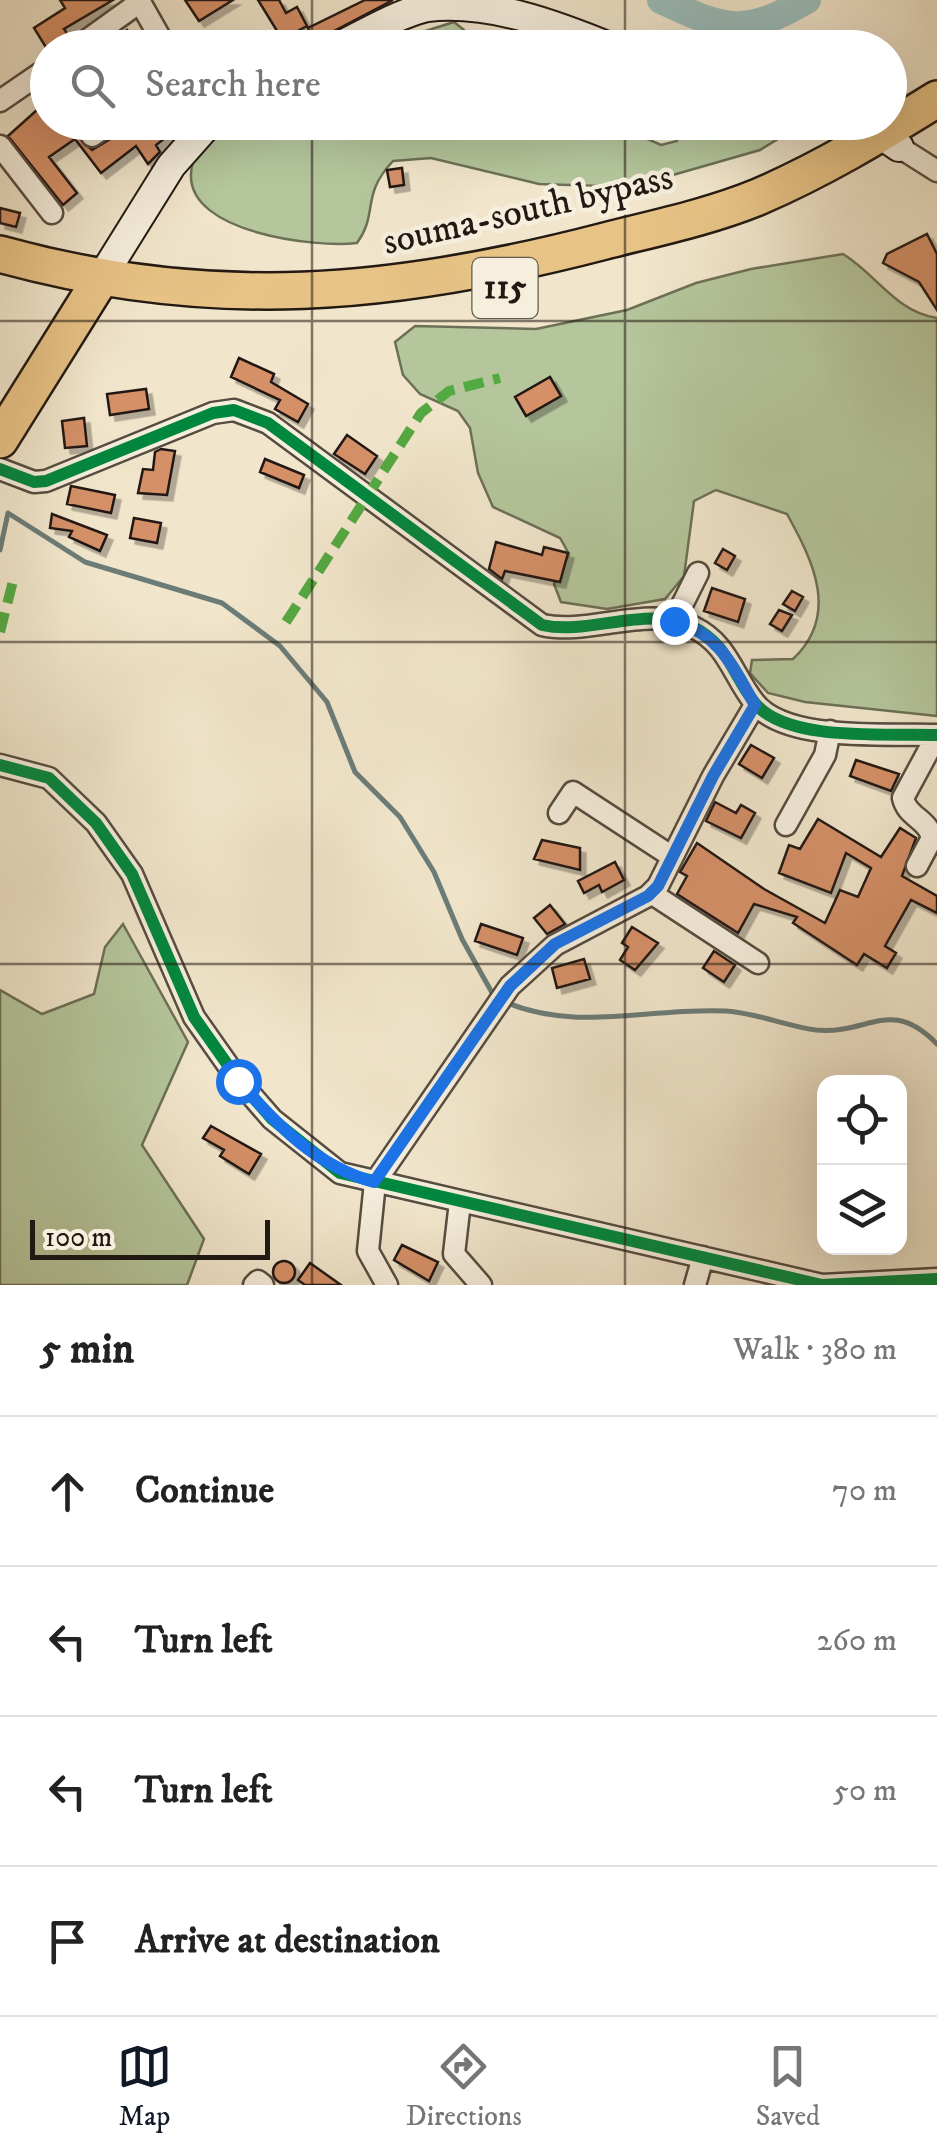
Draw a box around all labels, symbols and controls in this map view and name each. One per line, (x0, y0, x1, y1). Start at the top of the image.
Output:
search box (30, 30, 907, 140)
icon: search (65, 58, 120, 113)
text: Search here (145, 61, 321, 109)
street label: souma-south bypass (378, 153, 678, 267)
road number: 115 (472, 258, 538, 318)
route end (652, 599, 698, 645)
route start (216, 1059, 262, 1105)
map controls (817, 1075, 907, 1255)
button: locate (817, 1075, 907, 1165)
button: layers (817, 1165, 907, 1255)
scale bar (30, 1215, 270, 1260)
text: 100 m (45, 1220, 112, 1255)
text: 5 min (40, 1324, 134, 1376)
text: Walk · 380 m (733, 1330, 897, 1370)
icon: ahead (40, 1464, 95, 1519)
text: Continue (135, 1467, 274, 1515)
text: 70 m (832, 1471, 897, 1511)
icon: left (40, 1614, 95, 1669)
text: Turn left (135, 1617, 273, 1665)
text: 260 m (817, 1621, 897, 1661)
icon: left (40, 1764, 95, 1819)
text: Turn left (135, 1767, 273, 1815)
text: 50 m (833, 1771, 897, 1811)
icon: arrive (40, 1914, 95, 1969)
text: Arrive at destination (135, 1917, 440, 1965)
tab: Map (117, 2039, 172, 2134)
tab: Directions (406, 2039, 522, 2134)
tab: Saved (756, 2039, 820, 2134)

